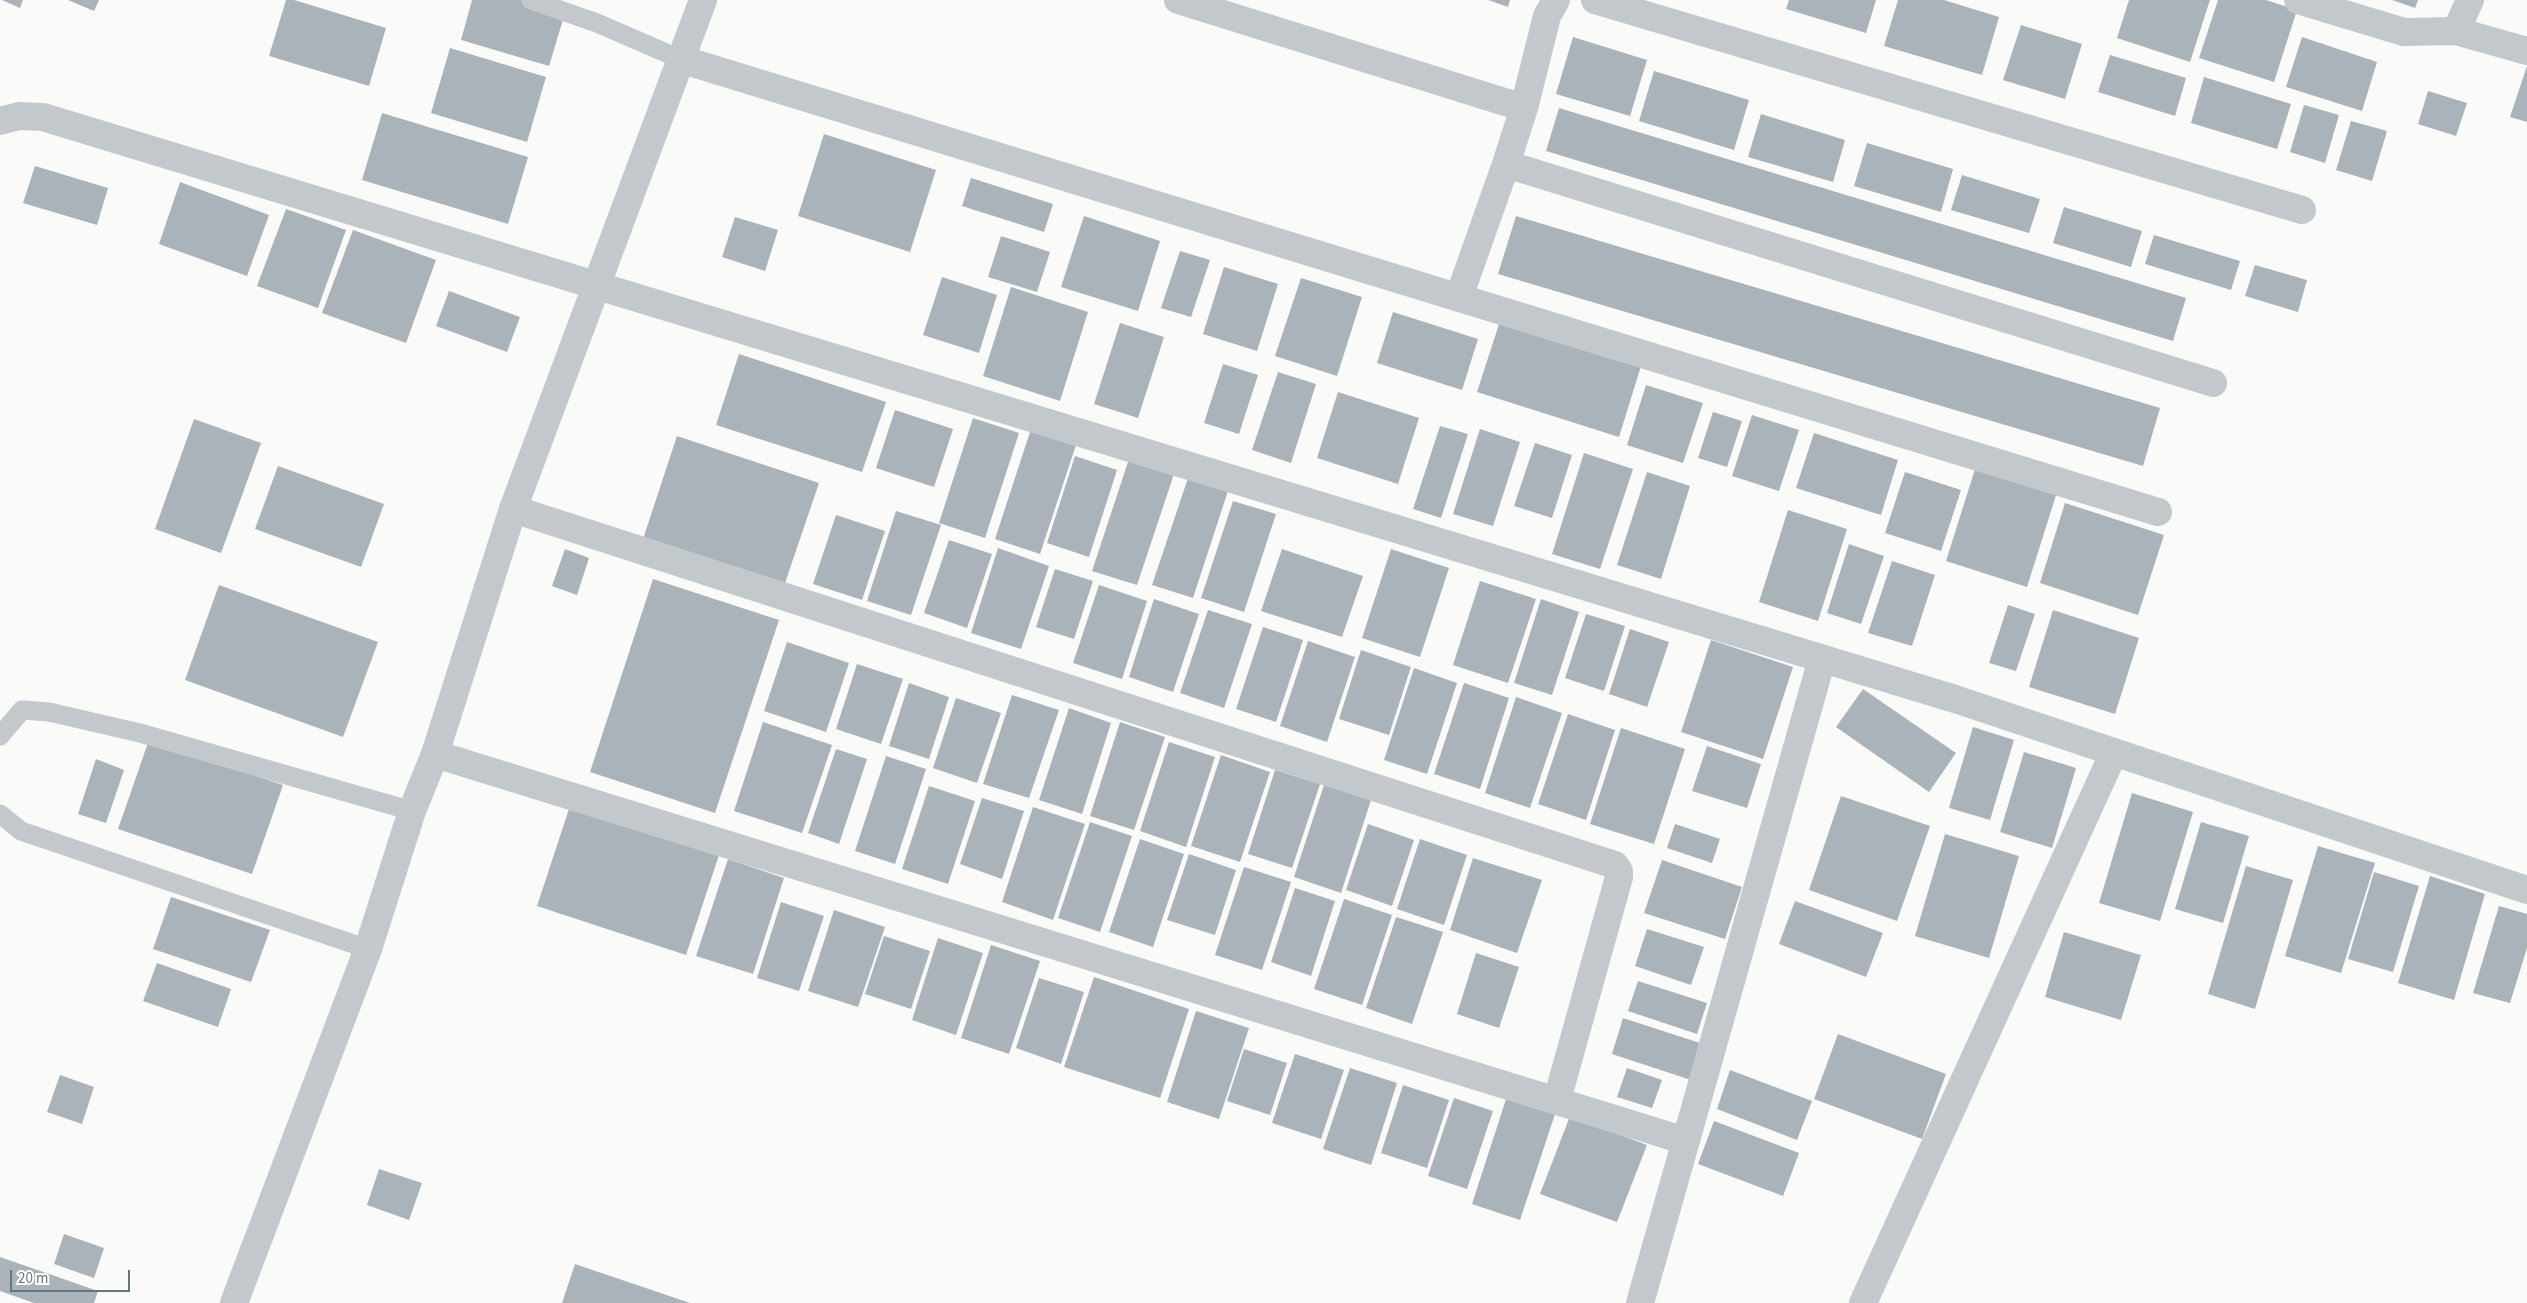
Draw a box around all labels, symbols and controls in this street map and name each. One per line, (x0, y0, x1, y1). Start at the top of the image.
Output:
scale bar (12, 1260, 132, 1292)
text: 20 m (18, 1268, 48, 1289)

